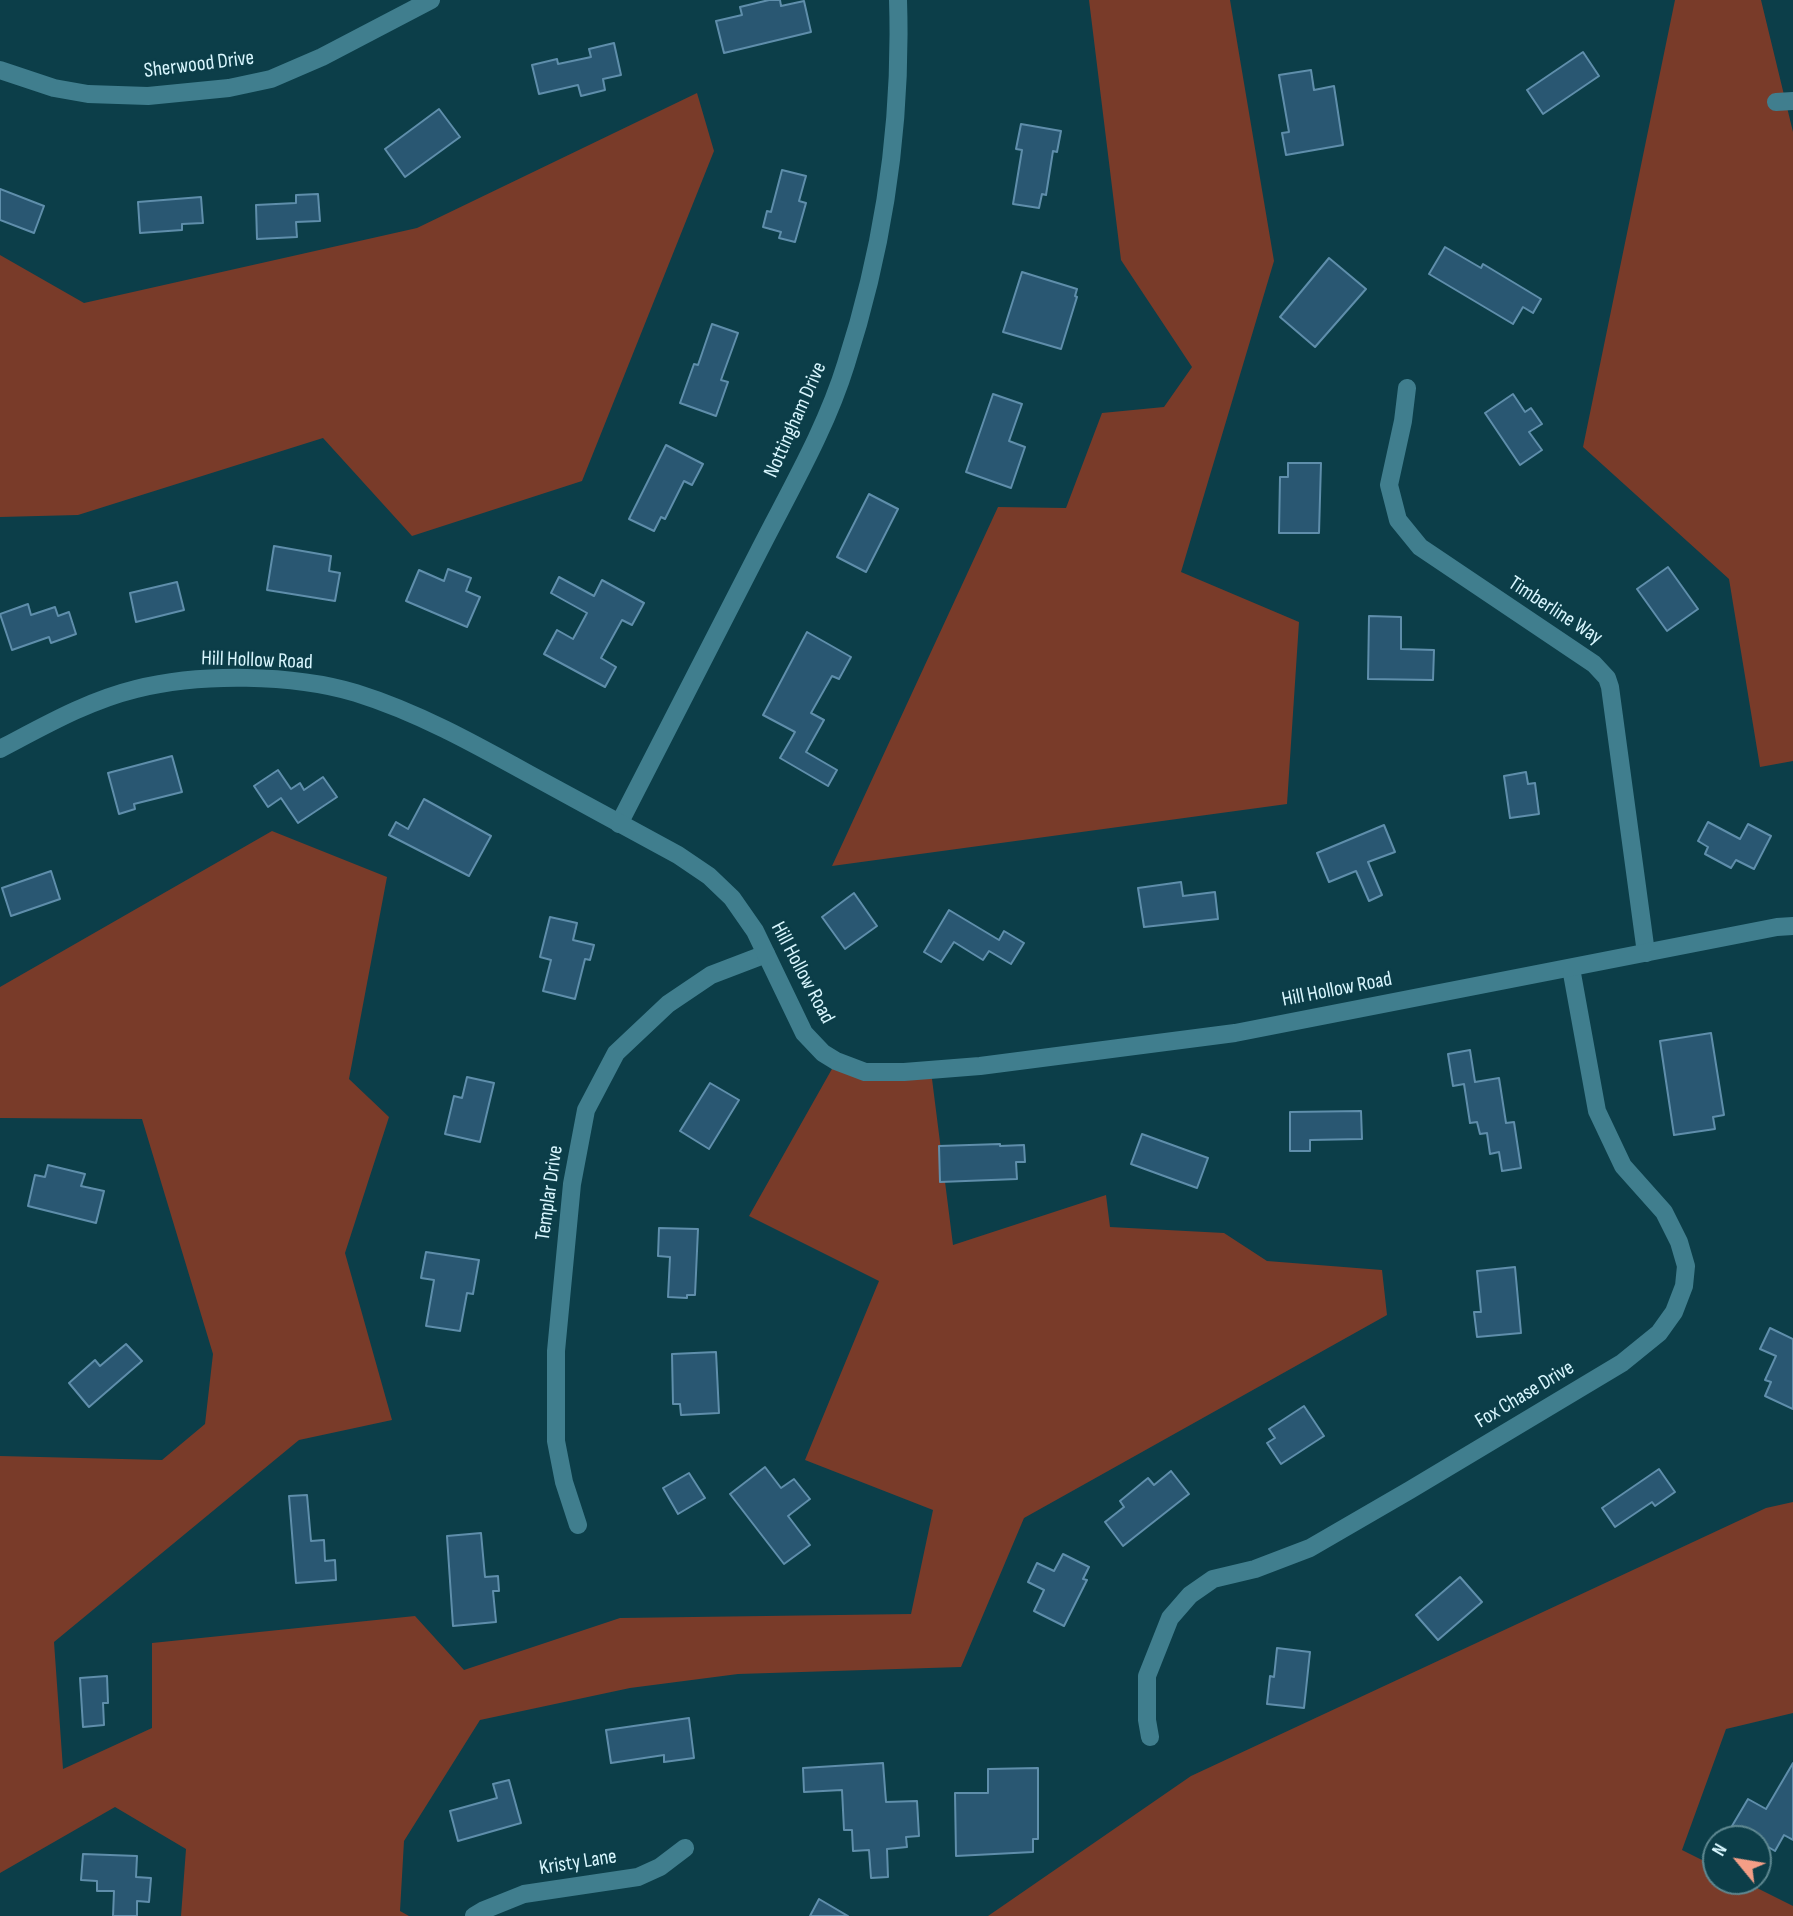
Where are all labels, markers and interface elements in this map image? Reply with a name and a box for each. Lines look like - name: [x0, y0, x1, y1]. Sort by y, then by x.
- street label: Sherwood Drive: [143, 46, 255, 84]
- street label: Nottingham Drive: [759, 358, 833, 482]
- street label: Timberline Way: [1503, 571, 1607, 651]
- street label: Hill Hollow Road: [201, 646, 313, 676]
- street label: Hill Hollow Road: [765, 918, 839, 1028]
- street label: Hill Hollow Road: [1280, 967, 1394, 1013]
- street label: Templar Drive: [531, 1144, 569, 1242]
- street label: Fox Chase Drive: [1471, 1356, 1579, 1434]
- north arrow: [1702, 1825, 1772, 1895]
- text: N: [1708, 1840, 1733, 1860]
- street label: Kristy Lane: [537, 1844, 619, 1882]

